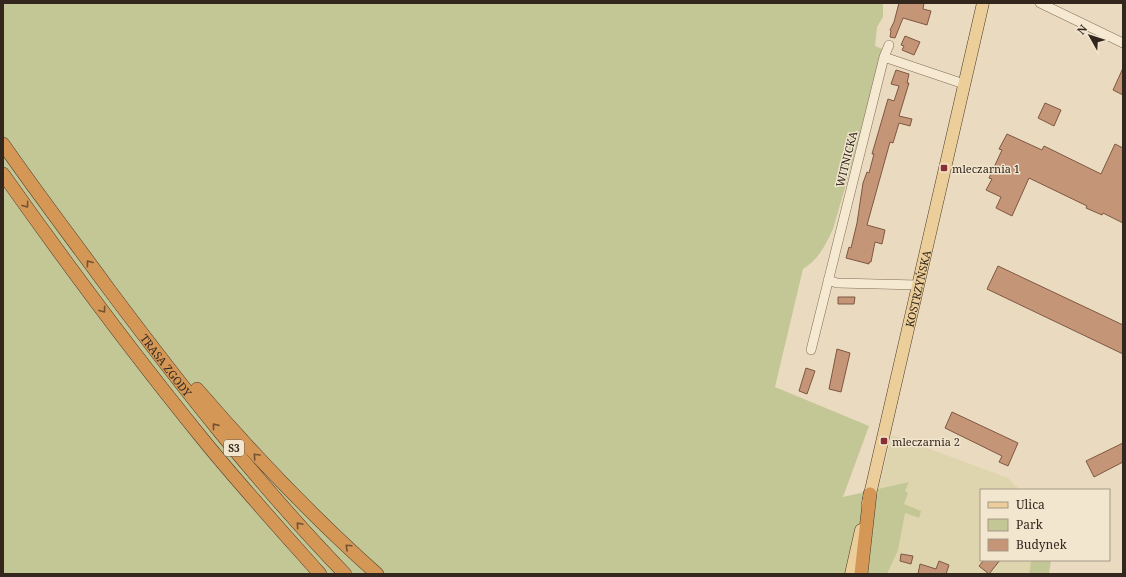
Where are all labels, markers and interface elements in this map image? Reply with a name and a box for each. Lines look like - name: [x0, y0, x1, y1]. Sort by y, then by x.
- north arrow: [1070, 16, 1110, 56]
- text: N: [1073, 21, 1091, 37]
- street label: WITNICKA: [832, 129, 860, 188]
- place label: mleczarnia 1: [952, 161, 1020, 176]
- marker: mleczarnia 1: [939, 163, 949, 173]
- one-way arrow: [21, 201, 28, 208]
- street label: KOSTRZYŃSKA: [901, 248, 933, 329]
- one-way arrow: [87, 260, 94, 267]
- one-way arrow: [98, 306, 106, 313]
- street label: TRASA ZGODY: [138, 331, 196, 399]
- one-way arrow: [213, 423, 220, 430]
- place label: mleczarnia 2: [892, 434, 960, 449]
- marker: mleczarnia 2: [879, 436, 889, 446]
- road number: S3: [224, 440, 244, 456]
- one-way arrow: [254, 453, 261, 461]
- legend: [980, 489, 1110, 561]
- text: Ulica: [1016, 496, 1045, 513]
- text: Park: [1016, 516, 1044, 533]
- one-way arrow: [297, 522, 304, 530]
- text: Budynek: [1016, 536, 1068, 553]
- one-way arrow: [346, 545, 353, 552]

